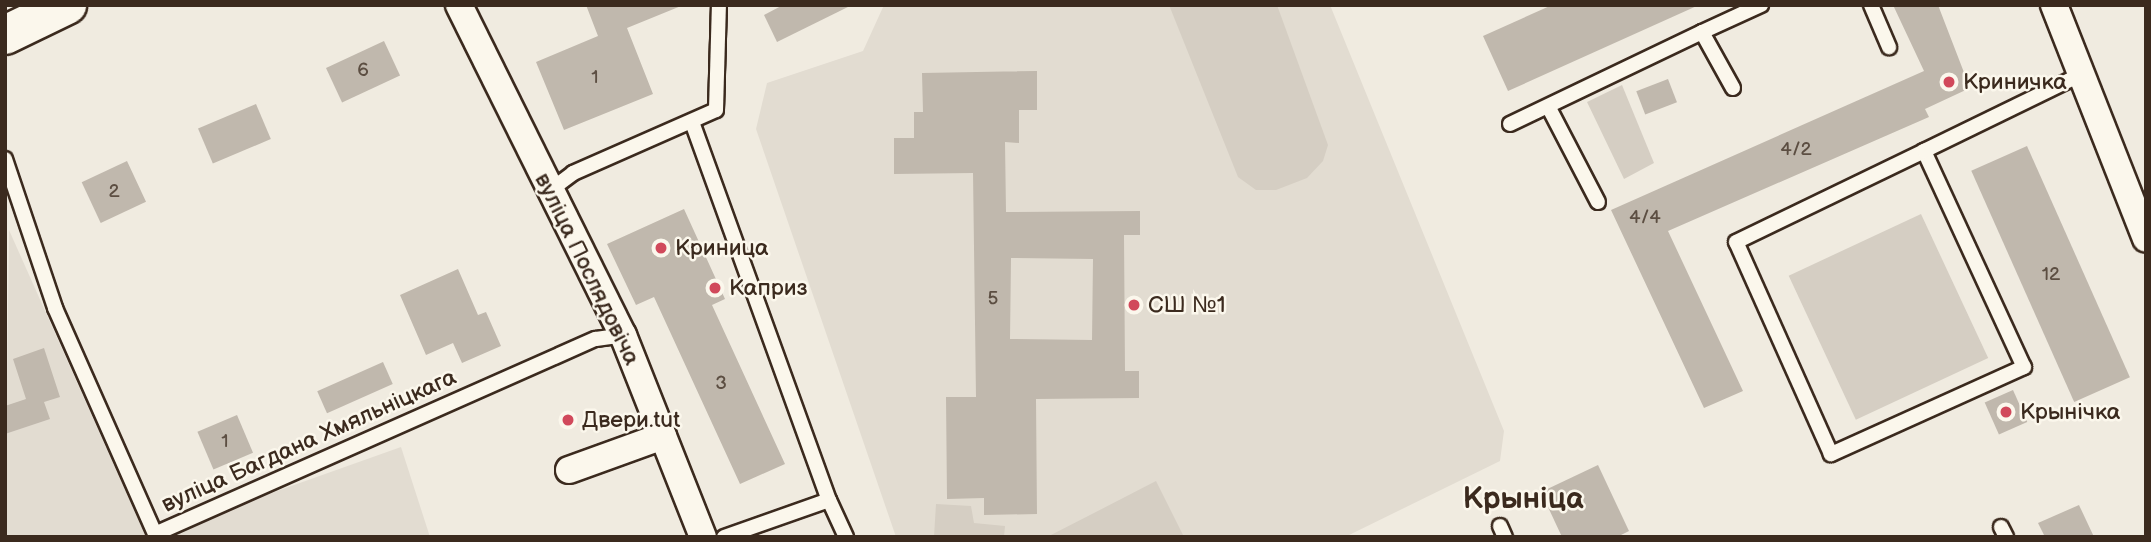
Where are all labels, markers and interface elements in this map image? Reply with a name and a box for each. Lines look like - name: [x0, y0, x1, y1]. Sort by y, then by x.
- house number: 6: [357, 60, 369, 82]
- house number: 1: [591, 67, 599, 89]
- place label: Криничка: [1963, 68, 2067, 96]
- marker: Криничка: [1941, 74, 1957, 90]
- house number: 4/2: [1780, 139, 1812, 161]
- street label: вуліца Послядовіча: [529, 168, 645, 370]
- house number: 2: [108, 181, 120, 203]
- house number: 4/4: [1629, 207, 1661, 229]
- place label: Криница: [675, 234, 769, 262]
- marker: Криница: [653, 240, 669, 256]
- house number: 12: [2042, 264, 2060, 286]
- place label: Каприз: [729, 274, 808, 302]
- marker: Каприз: [707, 280, 723, 296]
- house number: 5: [988, 288, 998, 310]
- place label: СШ №1: [1148, 291, 1226, 319]
- marker: СШ №1: [1126, 297, 1142, 313]
- street label: вуліца Багдана Хмяльніцкага: [157, 363, 461, 519]
- house number: 3: [715, 373, 727, 395]
- place label: Крынічка: [2020, 398, 2120, 426]
- marker: Крынічка: [1998, 404, 2014, 420]
- place label: Двери.tut: [582, 406, 680, 434]
- marker: Двери.tut: [560, 412, 576, 428]
- house number: 1: [221, 431, 229, 453]
- district label: Крыніца: [1463, 481, 1583, 517]

